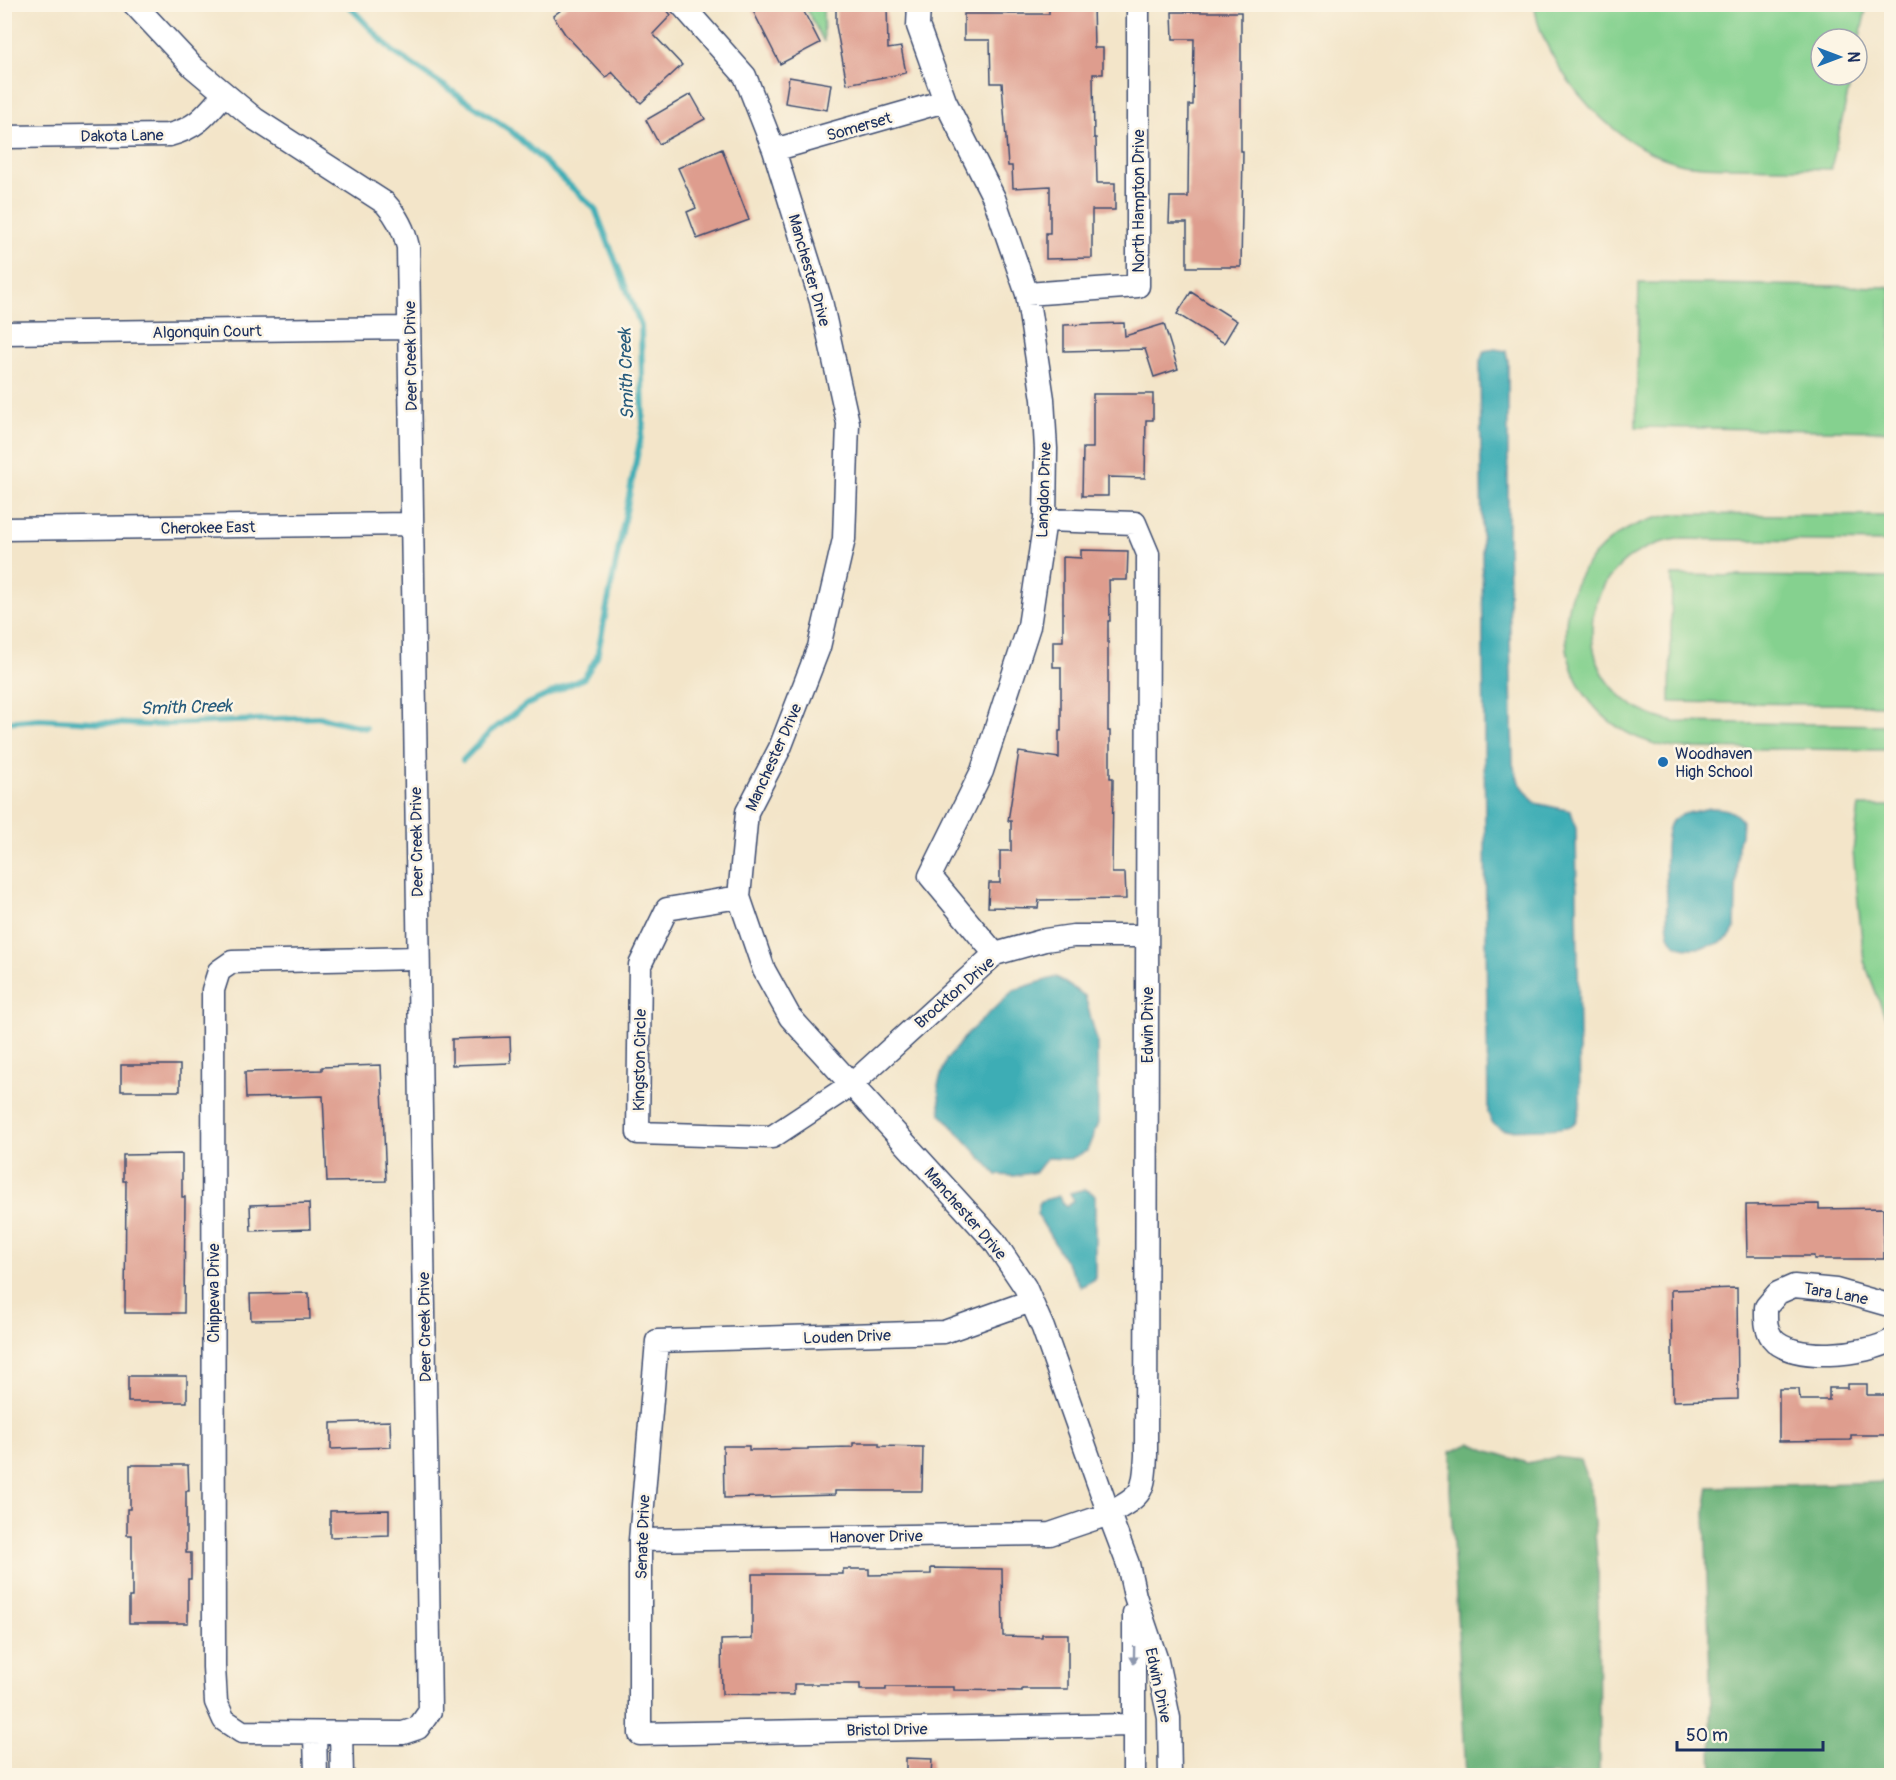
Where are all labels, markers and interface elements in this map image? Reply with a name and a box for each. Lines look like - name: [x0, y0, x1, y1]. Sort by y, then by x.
- north arrow: [1809, 27, 1869, 87]
- text: N: [1843, 52, 1863, 63]
- street label: Somerset: [824, 108, 895, 146]
- street label: Dakota Lane: [80, 125, 164, 147]
- street label: North Hampton Drive: [1129, 129, 1149, 273]
- street label: Manchester Drive: [783, 212, 835, 329]
- street label: Deer Creek Drive: [400, 301, 422, 411]
- street label: Algonquin Court: [152, 321, 262, 343]
- water label: Smith Creek: [613, 326, 640, 420]
- street label: Langdon Drive: [1032, 442, 1056, 538]
- street label: Cherokee East: [161, 517, 256, 539]
- water label: Smith Creek: [140, 694, 234, 721]
- street label: Manchester Drive: [741, 700, 807, 814]
- place label: Woodhaven High School: [1675, 744, 1753, 782]
- marker: Woodhaven High School: [1656, 755, 1670, 769]
- street label: Deer Creek Drive: [406, 787, 428, 897]
- street label: Brockton Drive: [911, 953, 999, 1033]
- street label: Edwin Drive: [1138, 987, 1158, 1063]
- street label: Kingston Circle: [629, 1009, 651, 1111]
- street label: Manchester Drive: [920, 1163, 1011, 1264]
- street label: Chippewa Drive: [204, 1243, 224, 1343]
- street label: Deer Creek Drive: [414, 1272, 436, 1382]
- street label: Tara Lane: [1802, 1278, 1870, 1309]
- street label: Louden Drive: [803, 1325, 891, 1349]
- street label: Senate Drive: [632, 1494, 654, 1580]
- street label: Hanover Drive: [829, 1526, 923, 1548]
- one-way arrow: [1129, 1645, 1139, 1664]
- street label: Edwin Drive: [1140, 1646, 1176, 1725]
- scale bar: [1677, 1714, 1822, 1752]
- street label: Bristol Drive: [846, 1719, 928, 1741]
- text: 50 m: [1686, 1724, 1728, 1747]

